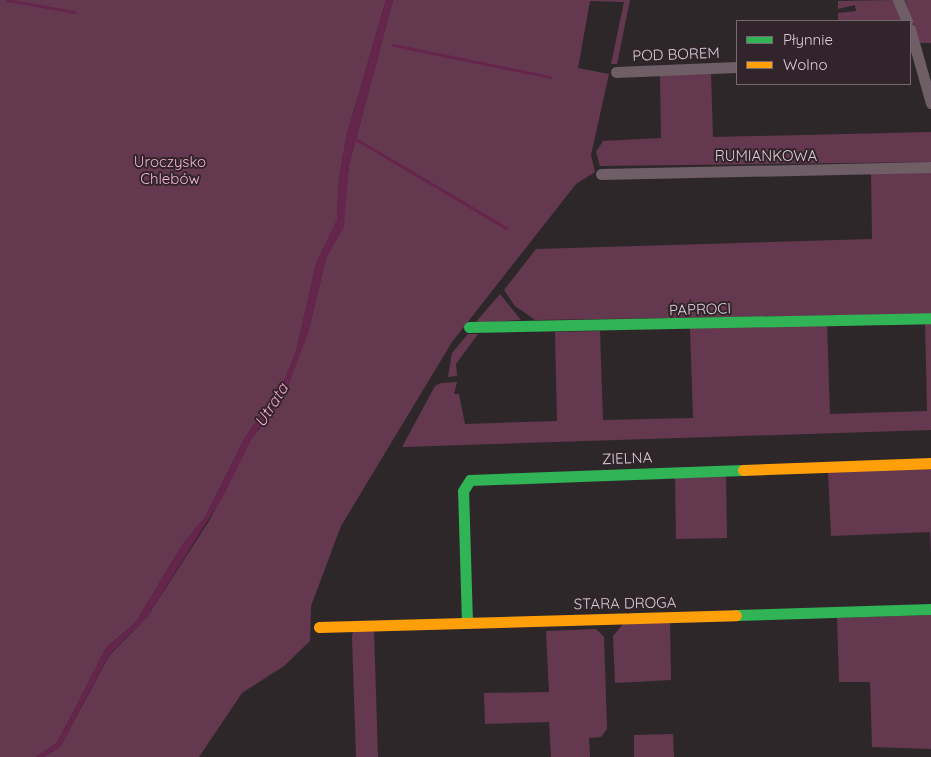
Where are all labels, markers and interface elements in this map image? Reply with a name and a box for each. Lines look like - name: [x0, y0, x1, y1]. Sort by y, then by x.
- legend: [736, 20, 911, 85]
- text: Płynnie: [783, 30, 833, 49]
- street label: POD BOREM: [632, 43, 720, 65]
- text: Wolno: [783, 55, 828, 74]
- street label: RUMIANKOWA: [715, 147, 817, 165]
- park label: Uroczysko Chlebów: [134, 152, 206, 187]
- street label: PAPROCI: [669, 299, 731, 319]
- water label: Utrata: [250, 380, 292, 430]
- street label: ZIELNA: [601, 448, 653, 468]
- street label: STARA DROGA: [574, 593, 676, 613]

